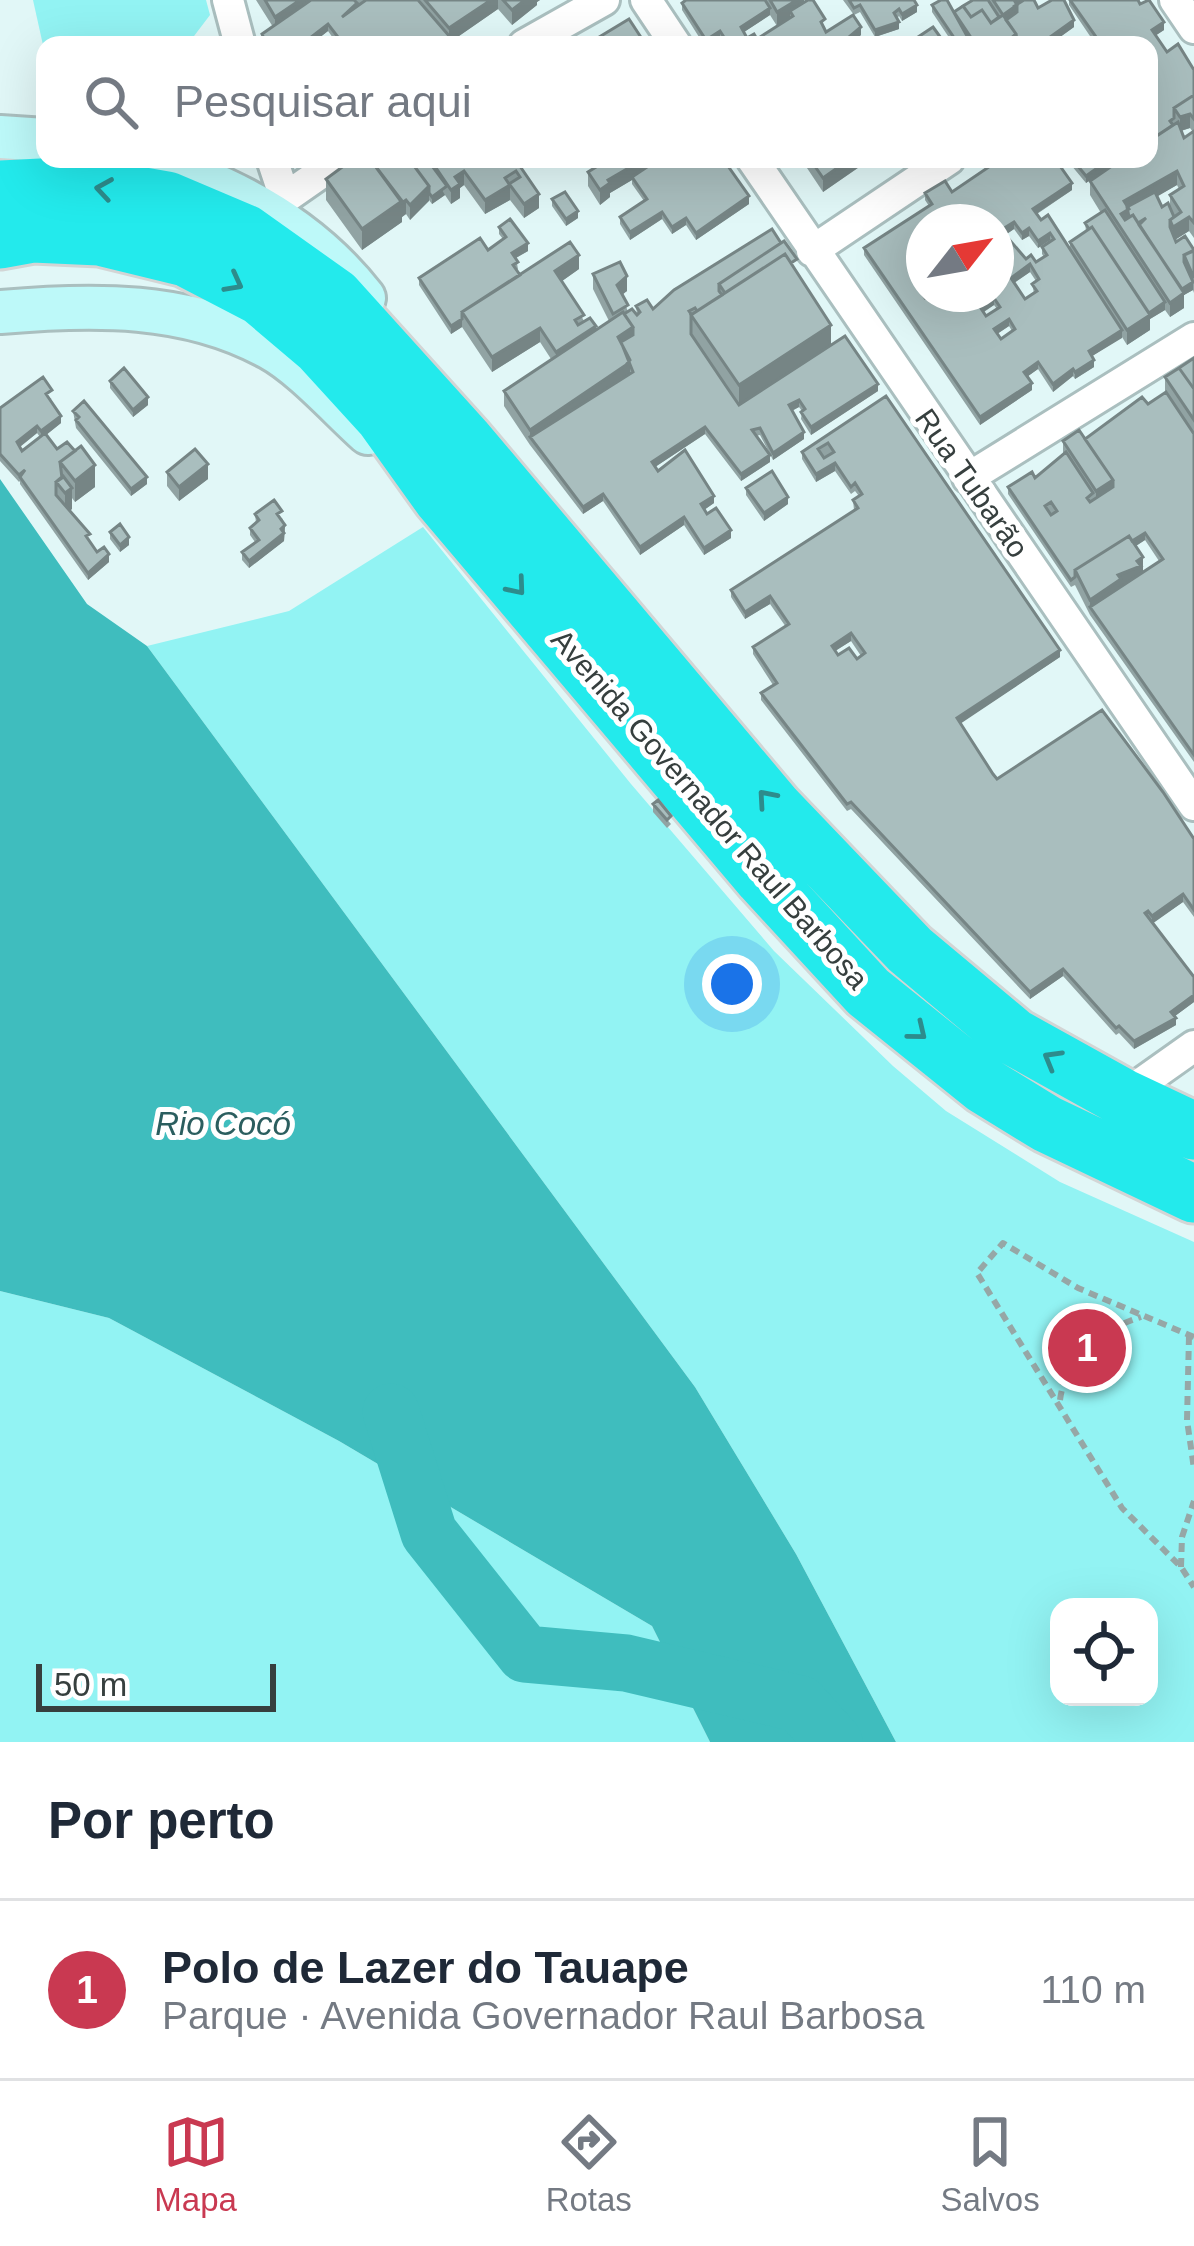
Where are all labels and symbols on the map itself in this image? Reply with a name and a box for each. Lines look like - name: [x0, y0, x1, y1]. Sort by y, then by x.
- one-way arrow: [94, 178, 114, 203]
- north arrow: [906, 204, 1014, 312]
- one-way arrow: [221, 269, 242, 292]
- street label: Rua Tubarão: [909, 402, 1035, 564]
- one-way arrow: [503, 573, 524, 595]
- street label: Avenida Governador Raul Barbosa: [545, 623, 875, 995]
- one-way arrow: [758, 789, 780, 811]
- your location: [702, 954, 762, 1014]
- one-way arrow: [904, 1018, 926, 1039]
- one-way arrow: [1044, 1051, 1065, 1074]
- water label: Rio Cocó: [155, 1105, 291, 1142]
- pin: 1: [1048, 1303, 1126, 1393]
- scale bar: [36, 1658, 276, 1711]

